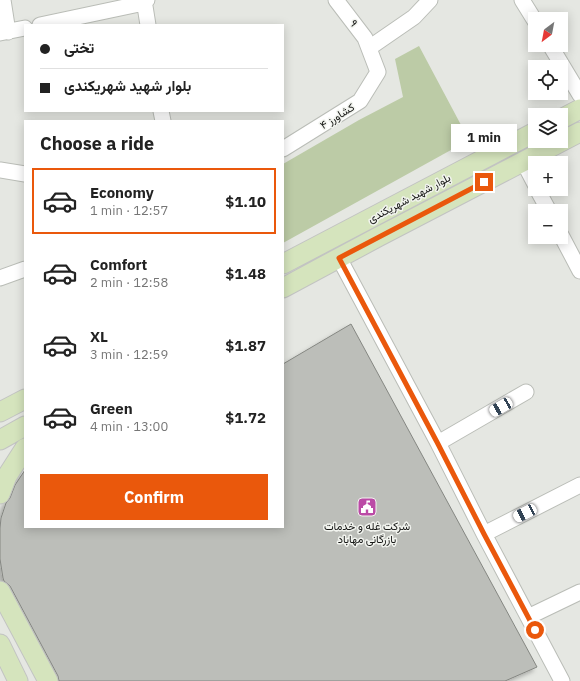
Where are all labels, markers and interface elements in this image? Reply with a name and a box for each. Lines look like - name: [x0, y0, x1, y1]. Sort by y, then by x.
- north arrow: [528, 12, 568, 52]
- map controls: [528, 12, 568, 244]
- street label: ۹: [347, 17, 361, 29]
- text: تختی: [64, 38, 94, 57]
- button: locate: [528, 60, 568, 100]
- text: بلوار شهید شهریکندی: [64, 76, 191, 95]
- street label: کشاورز ۴: [317, 100, 357, 132]
- button: layers: [528, 108, 568, 148]
- callout: 1 min: [451, 124, 517, 152]
- text: 1 min: [467, 129, 501, 146]
- text: Choose a ride: [40, 132, 154, 155]
- button: +: [528, 156, 568, 196]
- street label: بلوار شهید شهریکندی: [365, 170, 453, 226]
- route end: [475, 173, 493, 191]
- icon: car: [42, 183, 78, 219]
- text: Economy: [90, 183, 154, 202]
- text: $1.10: [225, 192, 266, 211]
- text: 1 min · 12:57: [90, 202, 168, 219]
- button: −: [528, 204, 568, 244]
- icon: car: [42, 255, 78, 291]
- text: Comfort: [90, 255, 147, 274]
- text: $1.48: [225, 264, 266, 283]
- text: 2 min · 12:58: [90, 274, 168, 291]
- icon: car: [42, 327, 78, 363]
- text: XL: [90, 327, 108, 346]
- text: $1.87: [225, 336, 266, 355]
- text: 3 min · 12:59: [90, 346, 168, 363]
- car: [488, 396, 514, 418]
- icon: car: [42, 399, 78, 435]
- text: Green: [90, 399, 133, 418]
- text: $1.72: [225, 408, 266, 427]
- text: 4 min · 13:00: [90, 418, 168, 435]
- button: Confirm: [40, 474, 268, 520]
- public building icon: شرکت غله و خدمات بازرگانی مهاباد: [356, 496, 378, 518]
- car: [512, 502, 538, 524]
- place label: شرکت غله و خدمات بازرگانی مهاباد: [324, 519, 410, 546]
- route start: [526, 621, 544, 639]

